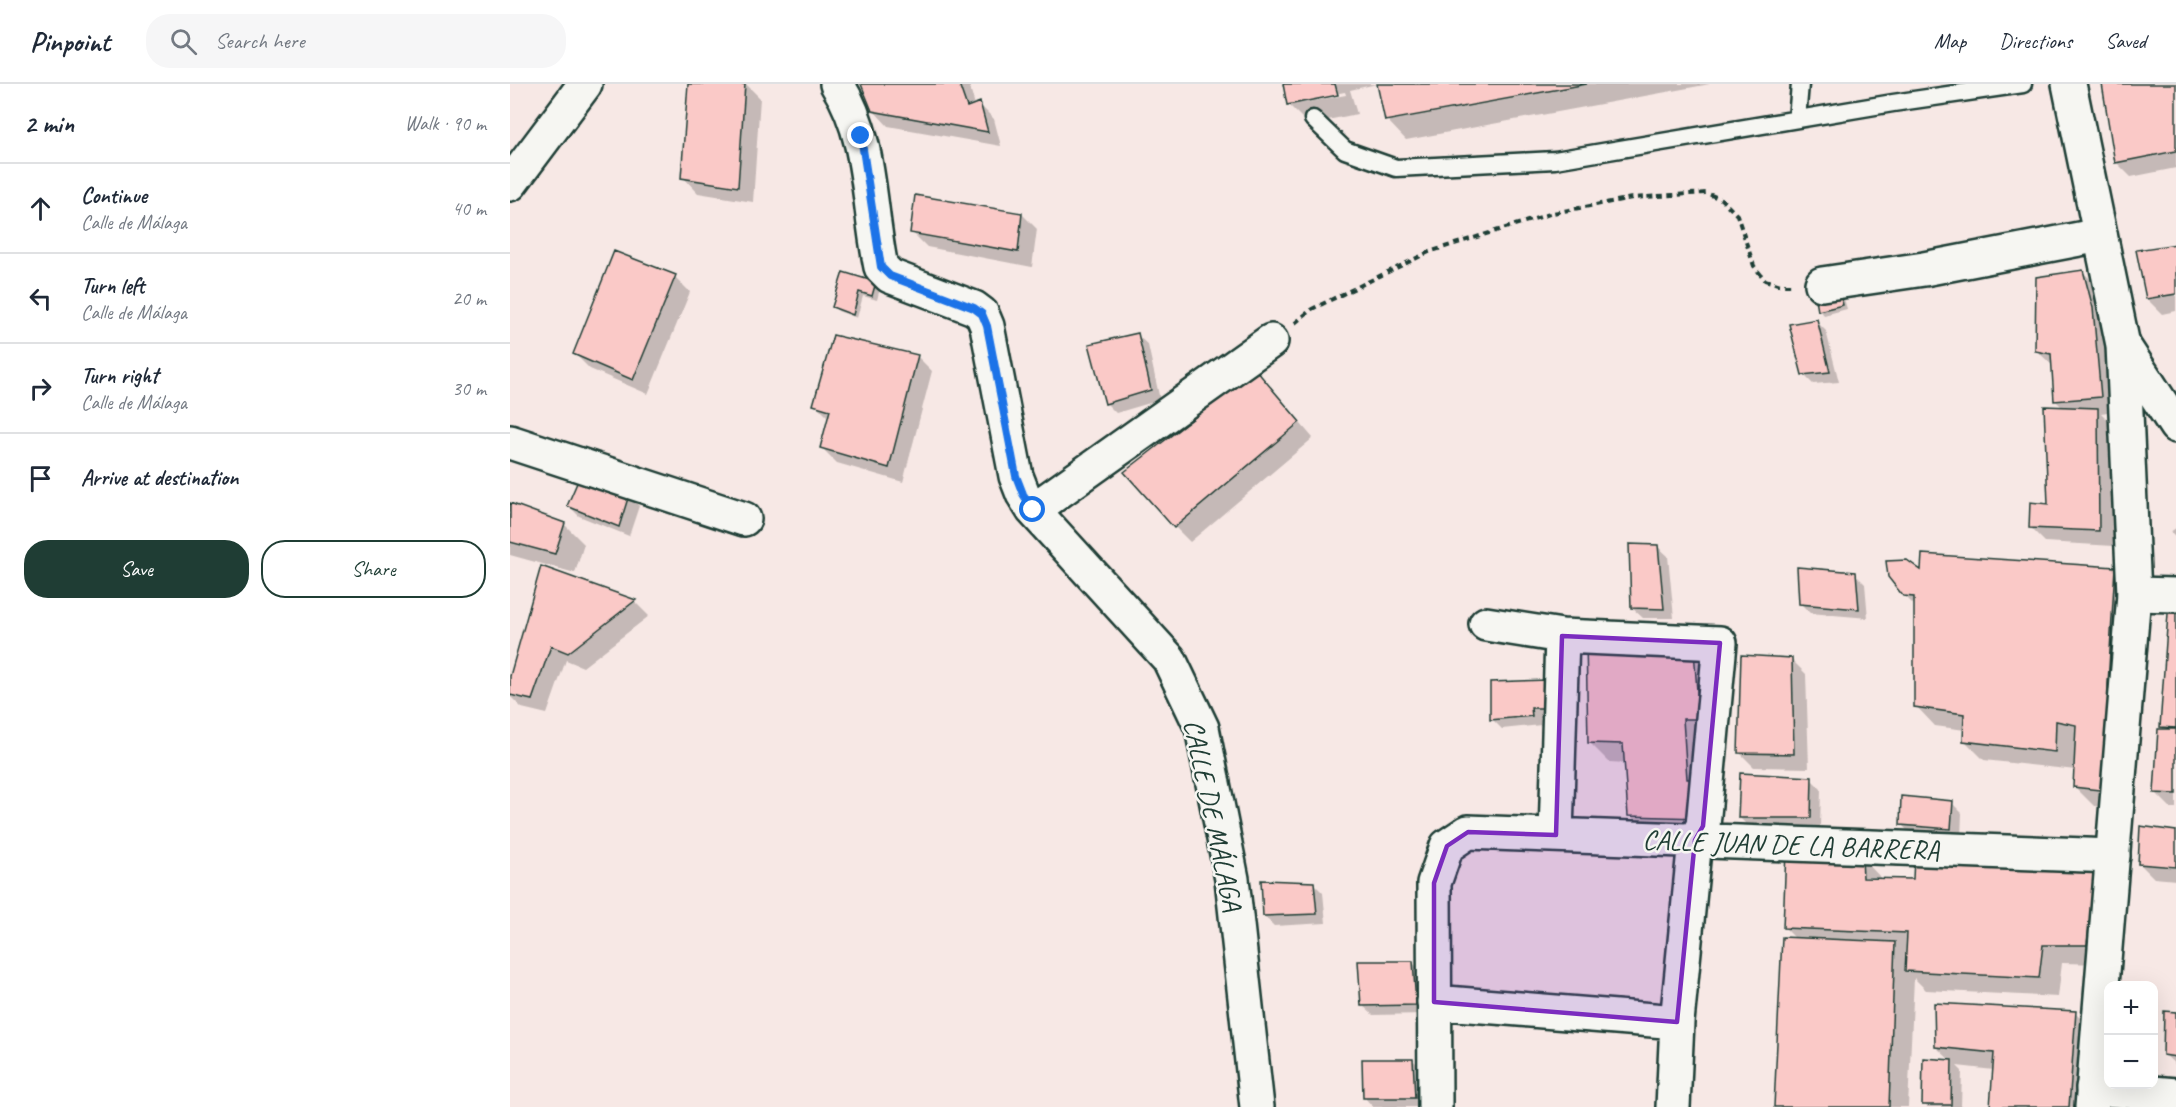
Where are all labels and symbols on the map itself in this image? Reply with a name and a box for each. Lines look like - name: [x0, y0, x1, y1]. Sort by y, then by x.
- route end: [847, 122, 873, 148]
- route start: [1019, 496, 1045, 522]
- street label: CALLE DE MÁLAGA: [1176, 716, 1251, 915]
- street label: CALLE JUAN DE LA BARRERA: [1642, 822, 1941, 867]

